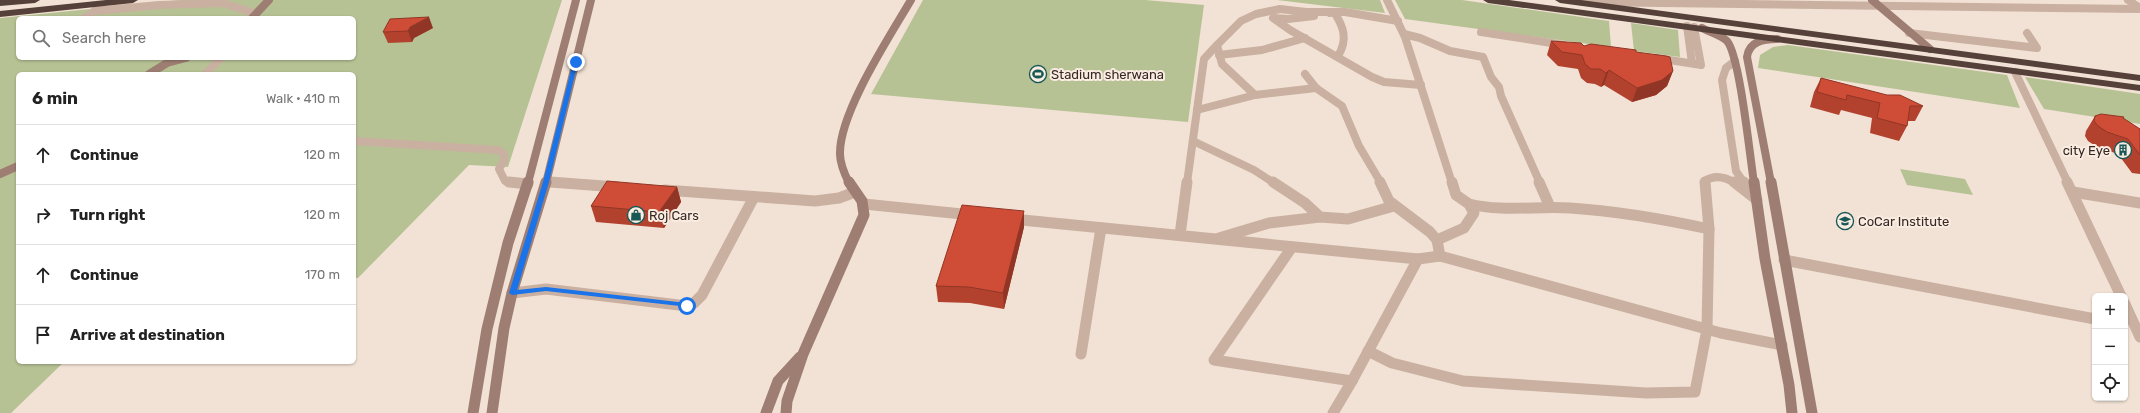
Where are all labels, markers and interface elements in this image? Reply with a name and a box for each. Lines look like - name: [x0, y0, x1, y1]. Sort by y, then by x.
- search box: [16, 16, 356, 60]
- icon: search: [30, 27, 52, 49]
- text: Search here: [62, 29, 146, 47]
- route end: [567, 53, 585, 71]
- sports icon: Stadium sherwana: [1028, 64, 1048, 84]
- place label: Stadium sherwana: [1051, 67, 1164, 82]
- text: 6 min: [32, 88, 78, 108]
- text: Walk · 410 m: [266, 91, 340, 106]
- building icon: city Eye: [2113, 140, 2133, 160]
- place label: city Eye: [2063, 143, 2110, 158]
- icon: ahead: [32, 144, 54, 166]
- text: Continue: [70, 146, 139, 164]
- text: 120 m: [304, 147, 340, 162]
- icon: right: [32, 204, 54, 226]
- shop icon: Roj Cars: [626, 205, 646, 225]
- text: Turn right: [70, 206, 145, 224]
- text: 120 m: [304, 207, 340, 222]
- place label: Roj Cars: [649, 208, 699, 223]
- school or university icon: CoCar Institute: [1835, 211, 1855, 231]
- place label: CoCar Institute: [1858, 214, 1949, 229]
- icon: ahead: [32, 264, 54, 286]
- text: Continue: [70, 266, 139, 284]
- text: 170 m: [305, 267, 340, 282]
- map controls: [2092, 293, 2128, 401]
- button: +: [2092, 293, 2128, 329]
- route start: [678, 297, 696, 315]
- icon: arrive: [32, 324, 54, 346]
- text: Arrive at destination: [70, 326, 225, 344]
- button: −: [2092, 329, 2128, 365]
- button: locate: [2092, 365, 2128, 401]

